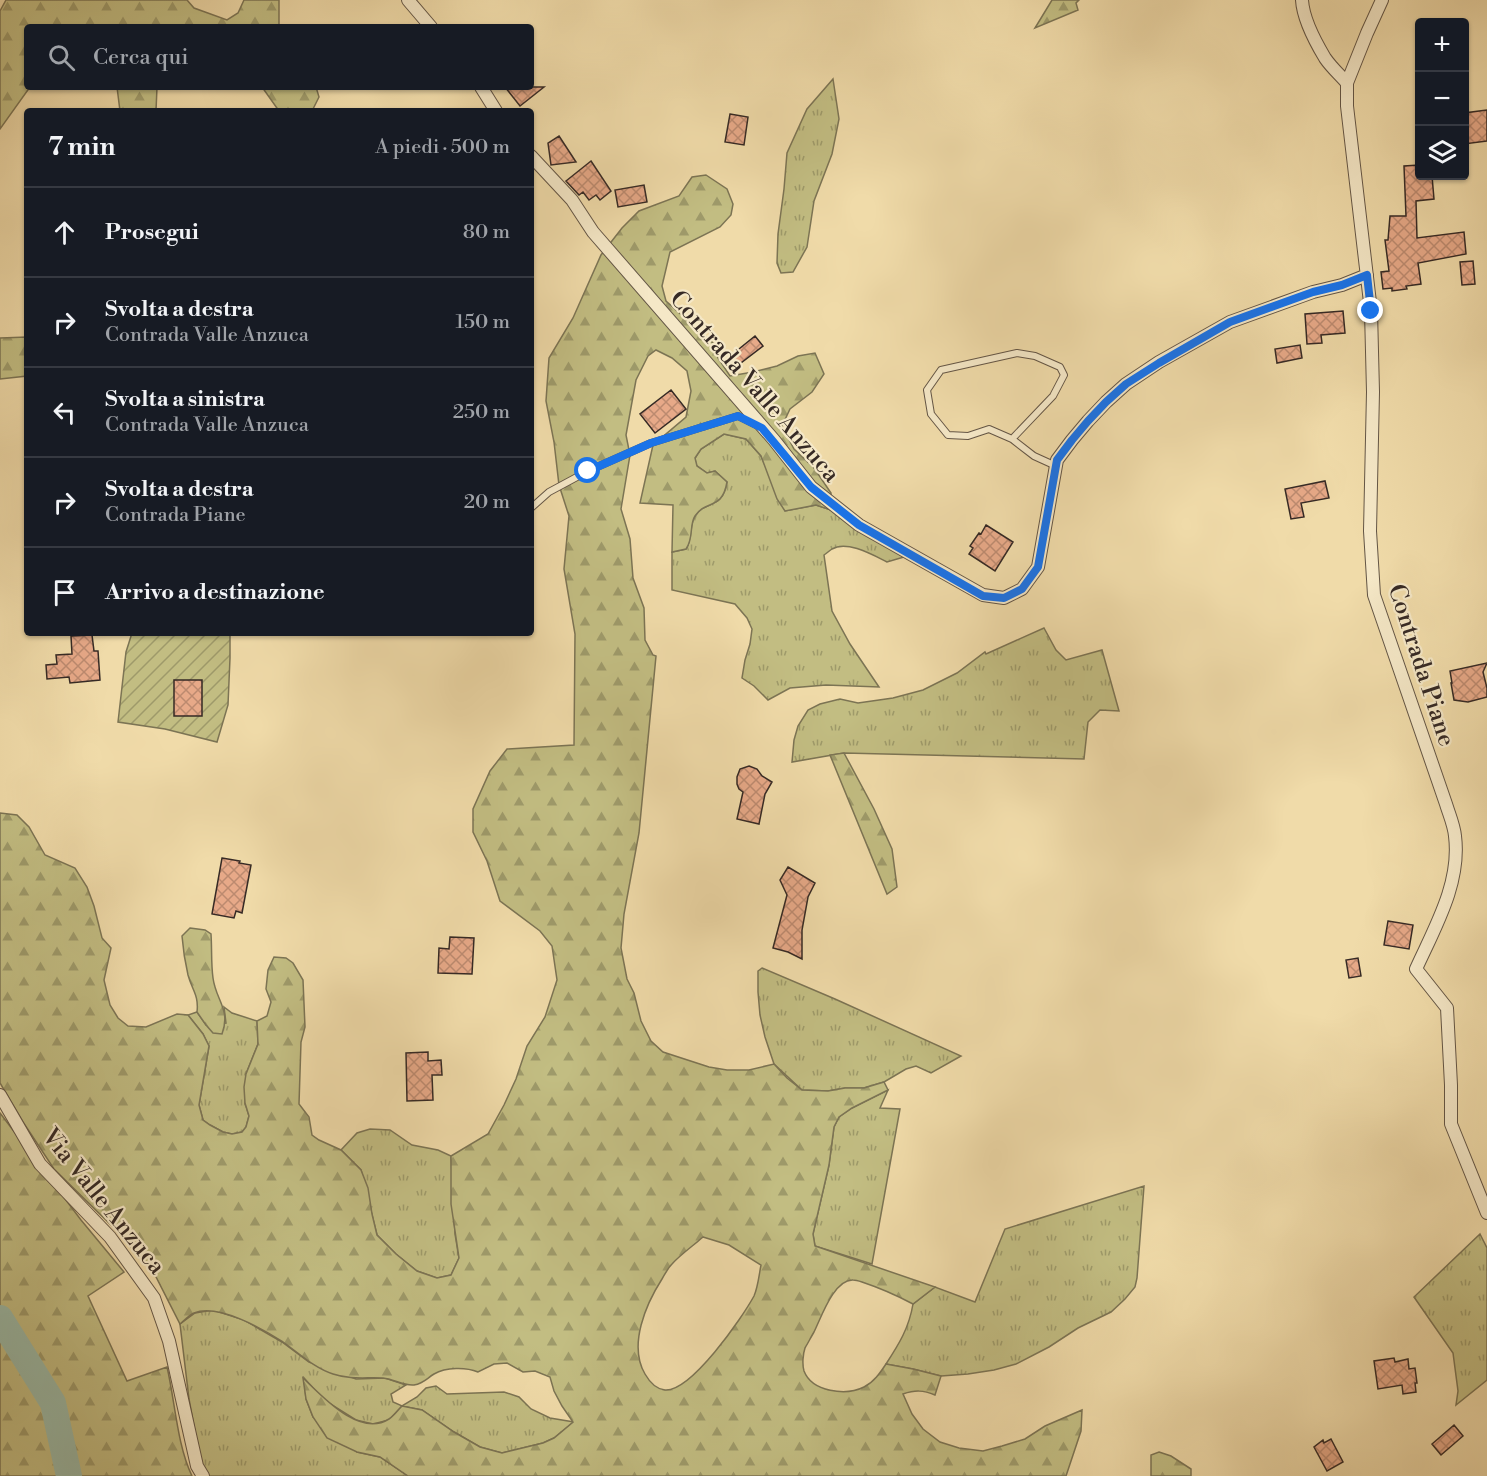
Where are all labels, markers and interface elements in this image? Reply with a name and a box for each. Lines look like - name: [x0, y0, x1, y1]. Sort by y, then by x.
- map controls: [1415, 18, 1469, 180]
- button: +: [1415, 18, 1469, 72]
- search box: [24, 24, 534, 90]
- icon: search: [45, 41, 78, 74]
- text: Cerca qui: [93, 44, 189, 71]
- button: −: [1415, 72, 1469, 126]
- button: layers: [1415, 126, 1469, 180]
- text: 7 min: [48, 131, 115, 163]
- text: A piedi · 500 m: [375, 135, 510, 160]
- icon: ahead: [48, 216, 81, 249]
- text: Prosegui: [105, 219, 199, 246]
- text: 80 m: [463, 220, 510, 245]
- street label: Contrada Valle Anzuca: [663, 284, 846, 489]
- text: Svolta a destra: [105, 296, 254, 323]
- route end: [1357, 297, 1383, 323]
- icon: right: [48, 306, 81, 339]
- text: 150 m: [455, 310, 510, 335]
- text: Contrada Valle Anzuca: [105, 323, 309, 348]
- text: Svolta a sinistra: [105, 386, 265, 413]
- icon: left: [48, 396, 81, 429]
- text: 250 m: [453, 400, 510, 425]
- text: Contrada Valle Anzuca: [105, 413, 309, 438]
- route start: [574, 457, 600, 483]
- text: Svolta a destra: [105, 476, 254, 503]
- icon: right: [48, 486, 81, 519]
- text: 20 m: [464, 490, 510, 515]
- text: Contrada Piane: [105, 503, 246, 528]
- icon: arrive: [48, 576, 81, 609]
- text: Arrivo a destinazione: [105, 579, 325, 606]
- street label: Contrada Piane: [1381, 580, 1461, 750]
- street label: Via Valle Anzuca: [34, 1122, 172, 1282]

